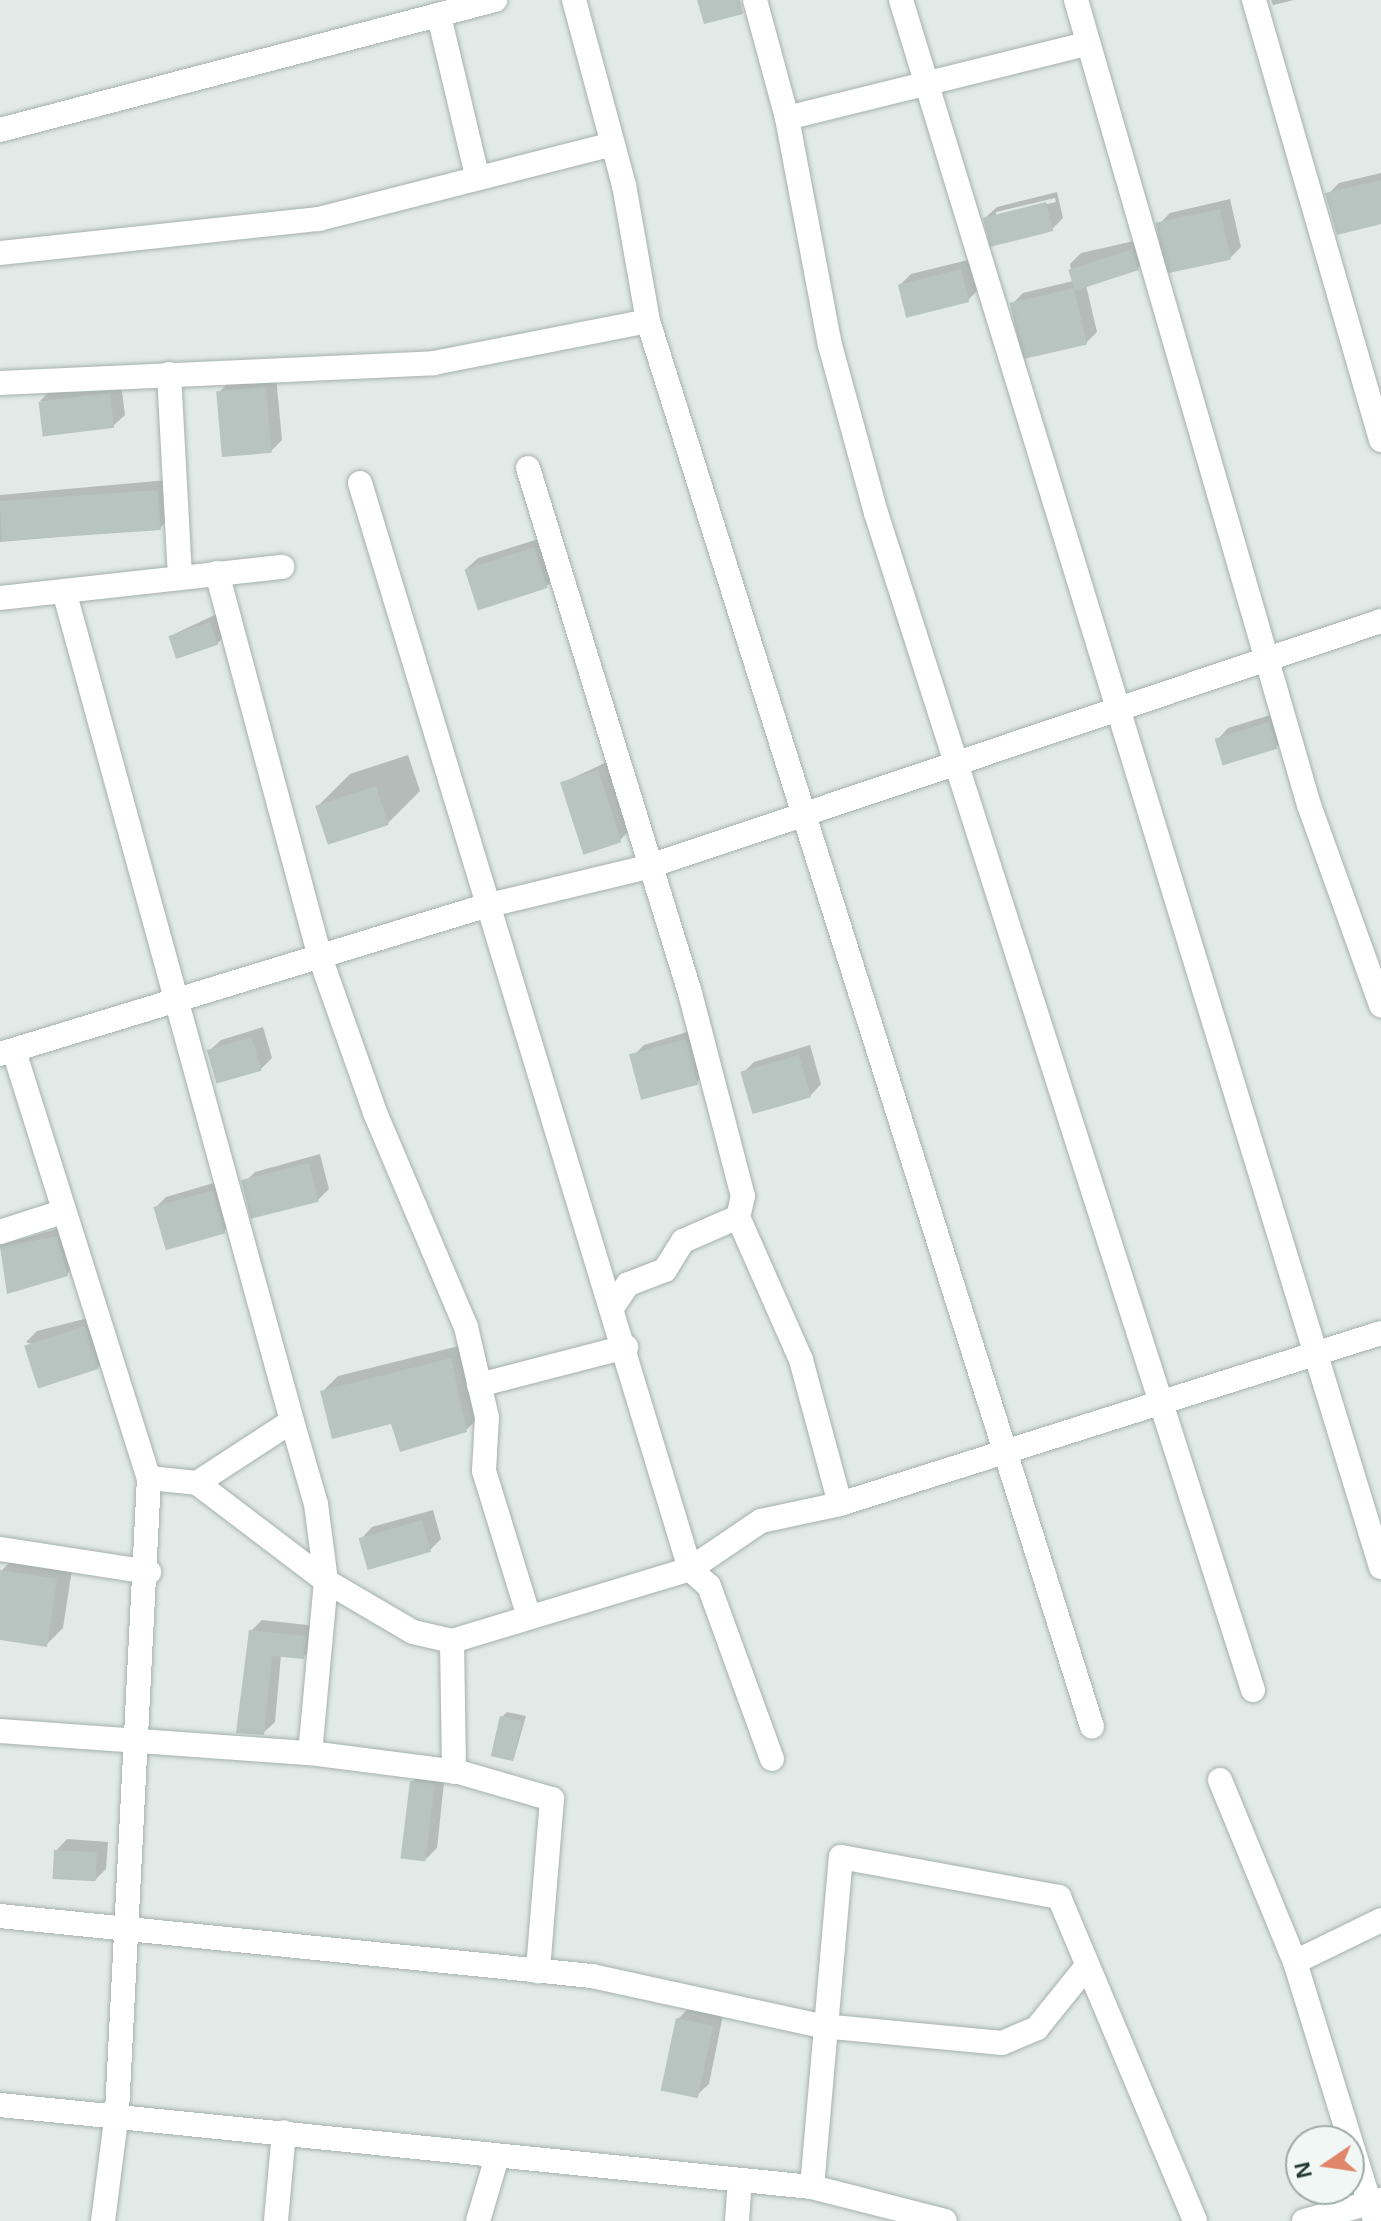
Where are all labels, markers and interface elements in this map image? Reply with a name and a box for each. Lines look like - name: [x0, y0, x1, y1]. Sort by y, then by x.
- north arrow: [1285, 2125, 1365, 2205]
- text: N: [1289, 2160, 1317, 2181]

